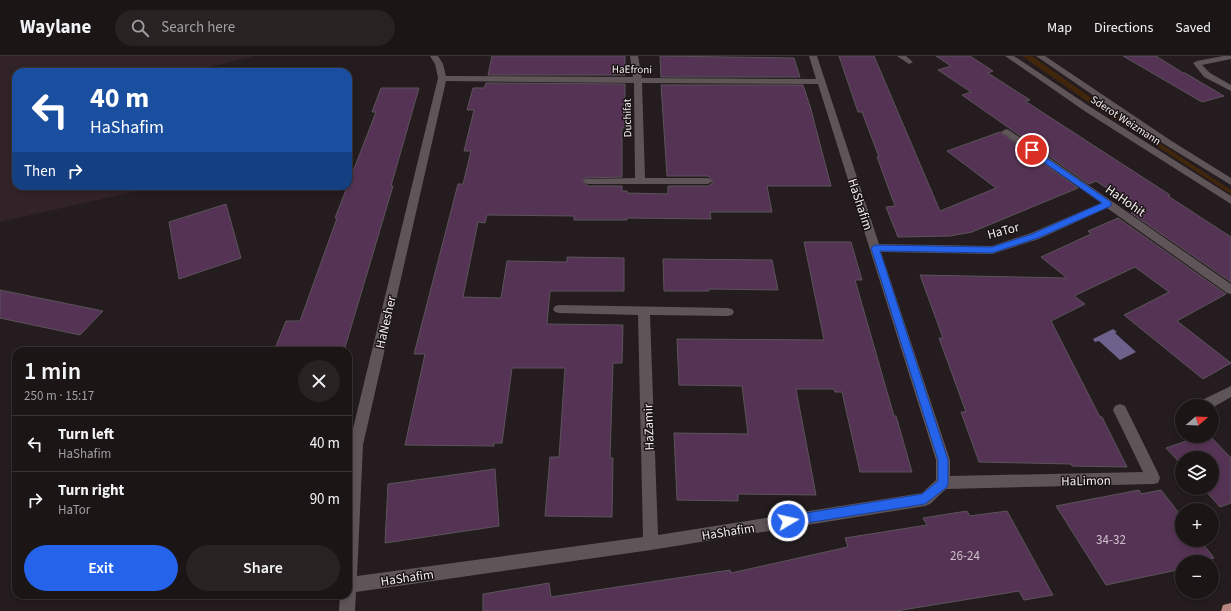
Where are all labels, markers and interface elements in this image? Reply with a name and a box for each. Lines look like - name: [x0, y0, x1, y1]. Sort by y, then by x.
- search box: [115, 10, 395, 46]
- text: Waylane: [20, 14, 91, 41]
- icon: search: [129, 17, 151, 39]
- text: Search here: [161, 17, 235, 38]
- text: Map: [1047, 18, 1072, 38]
- text: Directions: [1094, 18, 1153, 38]
- text: Saved: [1175, 18, 1211, 38]
- street label: HaEfroni: [612, 62, 652, 77]
- text: 40 m: [90, 78, 149, 118]
- icon: left: [24, 84, 76, 136]
- street label: Sderot Weizmann: [1088, 92, 1164, 149]
- street label: Duchifat: [620, 98, 635, 137]
- text: HaShafim: [90, 115, 164, 140]
- pin: [1015, 133, 1049, 167]
- icon: arrive: [1021, 139, 1043, 161]
- icon: right: [64, 160, 86, 182]
- text: Then: [24, 161, 56, 182]
- street label: HaShafim: [843, 176, 877, 232]
- street label: HaHohit: [1102, 180, 1150, 222]
- street label: HaTor: [985, 218, 1022, 244]
- street label: HaNesher: [371, 294, 401, 350]
- text: 1 min: [24, 354, 81, 389]
- button: close: [298, 360, 340, 402]
- text: 250 m · 15:17: [24, 387, 94, 405]
- north arrow: [1175, 399, 1219, 443]
- map controls: [1175, 399, 1219, 599]
- street label: HaZamir: [639, 403, 659, 451]
- text: Turn left: [58, 424, 114, 445]
- icon: left: [24, 433, 46, 455]
- text: 40 m: [310, 433, 340, 454]
- text: HaShafim: [58, 445, 111, 463]
- button: layers: [1175, 451, 1219, 495]
- street label: HaLimon: [1061, 472, 1111, 490]
- text: Turn right: [58, 480, 124, 501]
- icon: right: [24, 489, 46, 511]
- text: 90 m: [310, 489, 340, 510]
- position arrow: [767, 500, 809, 542]
- text: HaTor: [58, 501, 90, 519]
- button: +: [1175, 503, 1219, 547]
- street label: HaShafim: [700, 519, 756, 545]
- house number: 34-32: [1096, 531, 1126, 549]
- button: Exit: [24, 545, 178, 591]
- button: Share: [186, 545, 340, 591]
- house number: 26-24: [950, 547, 980, 565]
- button: −: [1175, 555, 1219, 599]
- street label: HaShafim: [379, 565, 435, 591]

